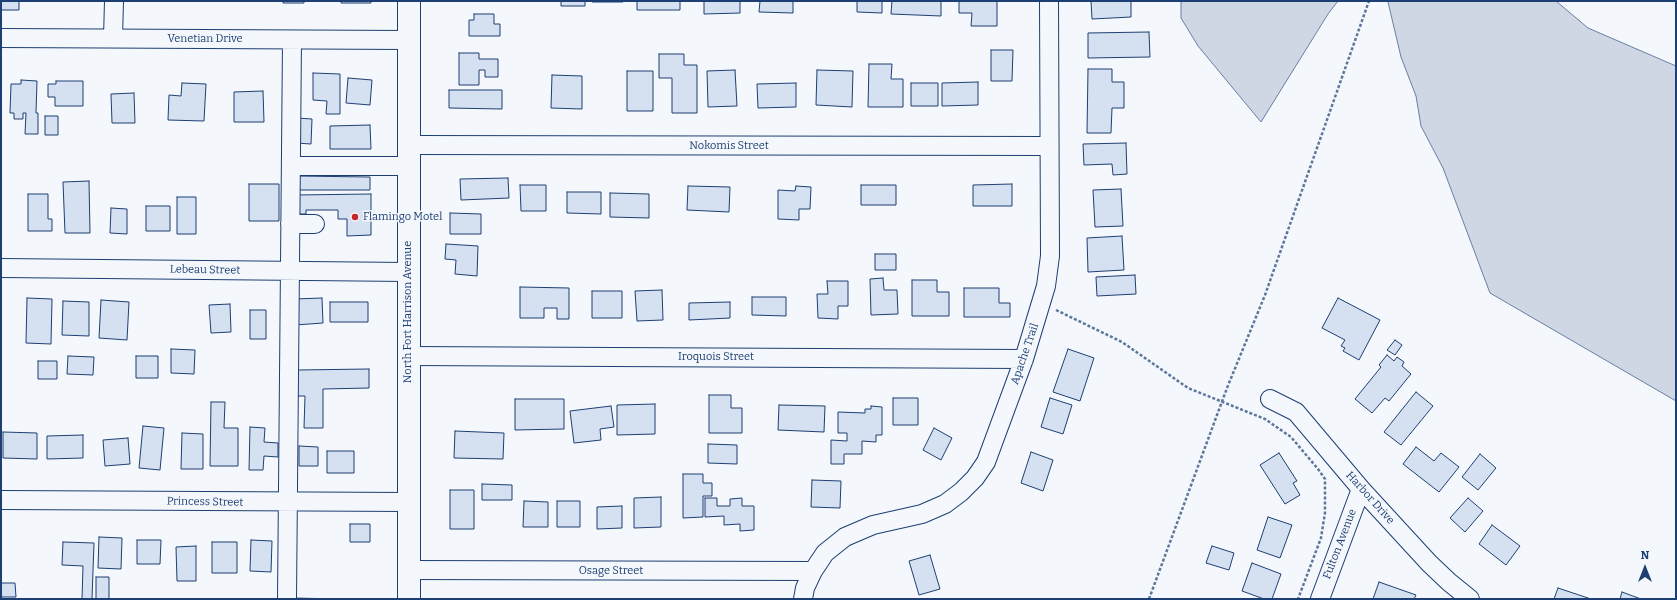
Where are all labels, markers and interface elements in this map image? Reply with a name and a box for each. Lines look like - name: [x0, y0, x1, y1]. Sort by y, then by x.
- street label: Venetian Drive: [167, 32, 243, 46]
- street label: Nokomis Street: [689, 139, 769, 153]
- place label: Flamingo Motel: [363, 210, 442, 224]
- marker: Flamingo Motel: [350, 212, 360, 222]
- street label: North Fort Harrison Avenue: [401, 241, 415, 383]
- street label: Lebeau Street: [170, 263, 240, 277]
- street label: Apache Trail: [1008, 322, 1042, 386]
- street label: Iroquois Street: [678, 350, 754, 364]
- street label: Harbor Drive: [1343, 469, 1397, 527]
- street label: Princess Street: [167, 495, 243, 509]
- street label: Fulton Avenue: [1321, 507, 1359, 581]
- north arrow: [1625, 548, 1665, 588]
- text: N: [1641, 549, 1649, 562]
- street label: Osage Street: [579, 564, 643, 578]

